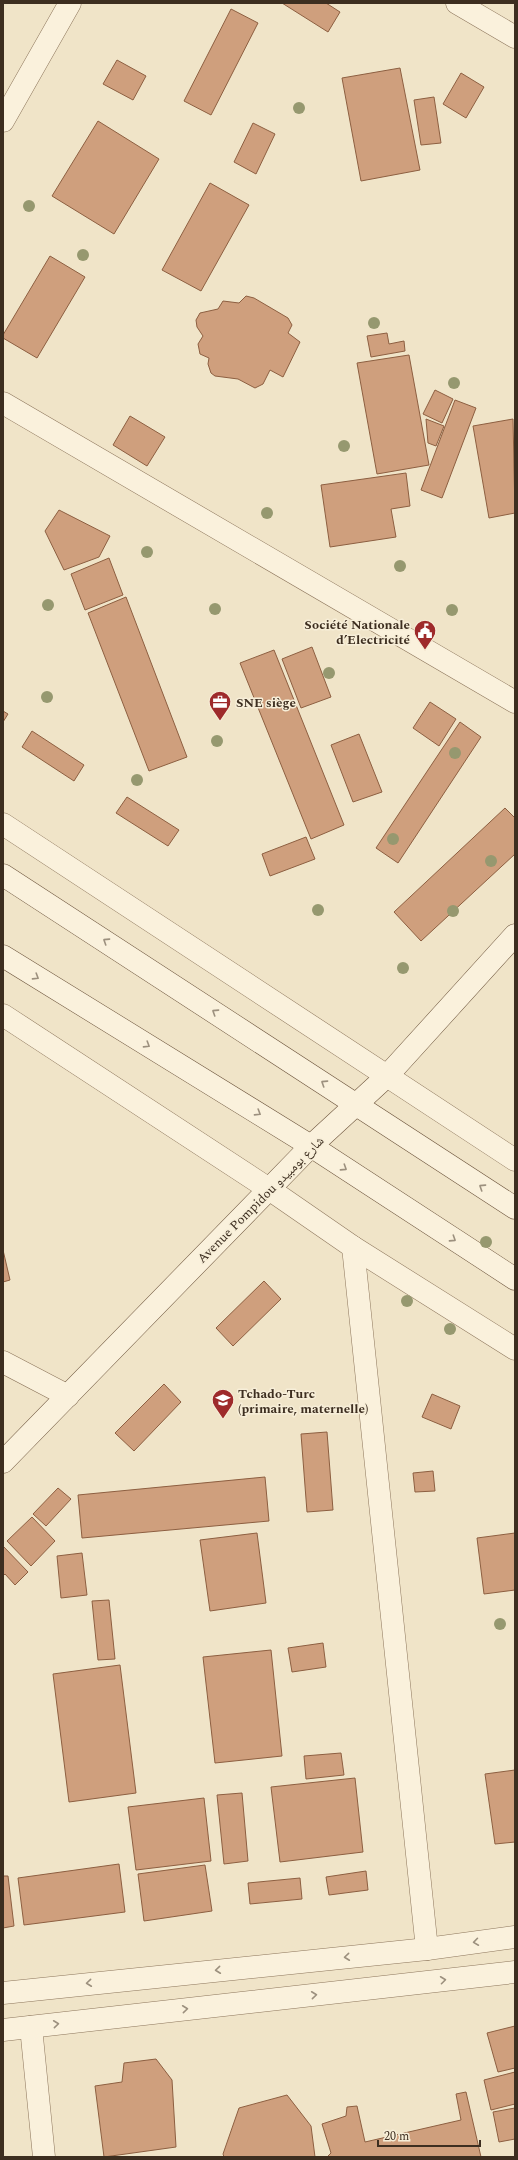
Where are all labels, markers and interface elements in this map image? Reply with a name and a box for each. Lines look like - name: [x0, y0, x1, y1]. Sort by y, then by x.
- place label: Société Nationale d’Electricité: [304, 615, 410, 650]
- public building icon: Société Nationale d’Electricité: [412, 618, 438, 651]
- office icon: SNE siège: [207, 689, 233, 722]
- place label: SNE siège: [236, 693, 296, 713]
- one-way arrow: [103, 939, 110, 946]
- one-way arrow: [32, 972, 39, 979]
- one-way arrow: [212, 1009, 219, 1017]
- one-way arrow: [143, 1040, 150, 1047]
- one-way arrow: [321, 1080, 328, 1087]
- one-way arrow: [253, 1108, 260, 1115]
- street label: Avenue Pompidou شارع بومبيدو: [192, 1131, 329, 1268]
- one-way arrow: [340, 1163, 347, 1170]
- one-way arrow: [480, 1184, 487, 1191]
- one-way arrow: [449, 1234, 456, 1241]
- place label: Tchado-Turc (primaire, maternelle): [238, 1384, 368, 1419]
- school or university icon: Tchado-Turc (primaire, maternelle): [210, 1387, 236, 1420]
- one-way arrow: [473, 1937, 479, 1946]
- one-way arrow: [344, 1952, 350, 1961]
- one-way arrow: [215, 1965, 221, 1974]
- one-way arrow: [440, 1976, 446, 1985]
- one-way arrow: [86, 1978, 92, 1987]
- one-way arrow: [311, 1991, 317, 2000]
- one-way arrow: [182, 2005, 188, 2014]
- one-way arrow: [53, 2020, 59, 2029]
- scale bar: [378, 2122, 480, 2148]
- text: 20 m: [384, 2127, 409, 2146]

